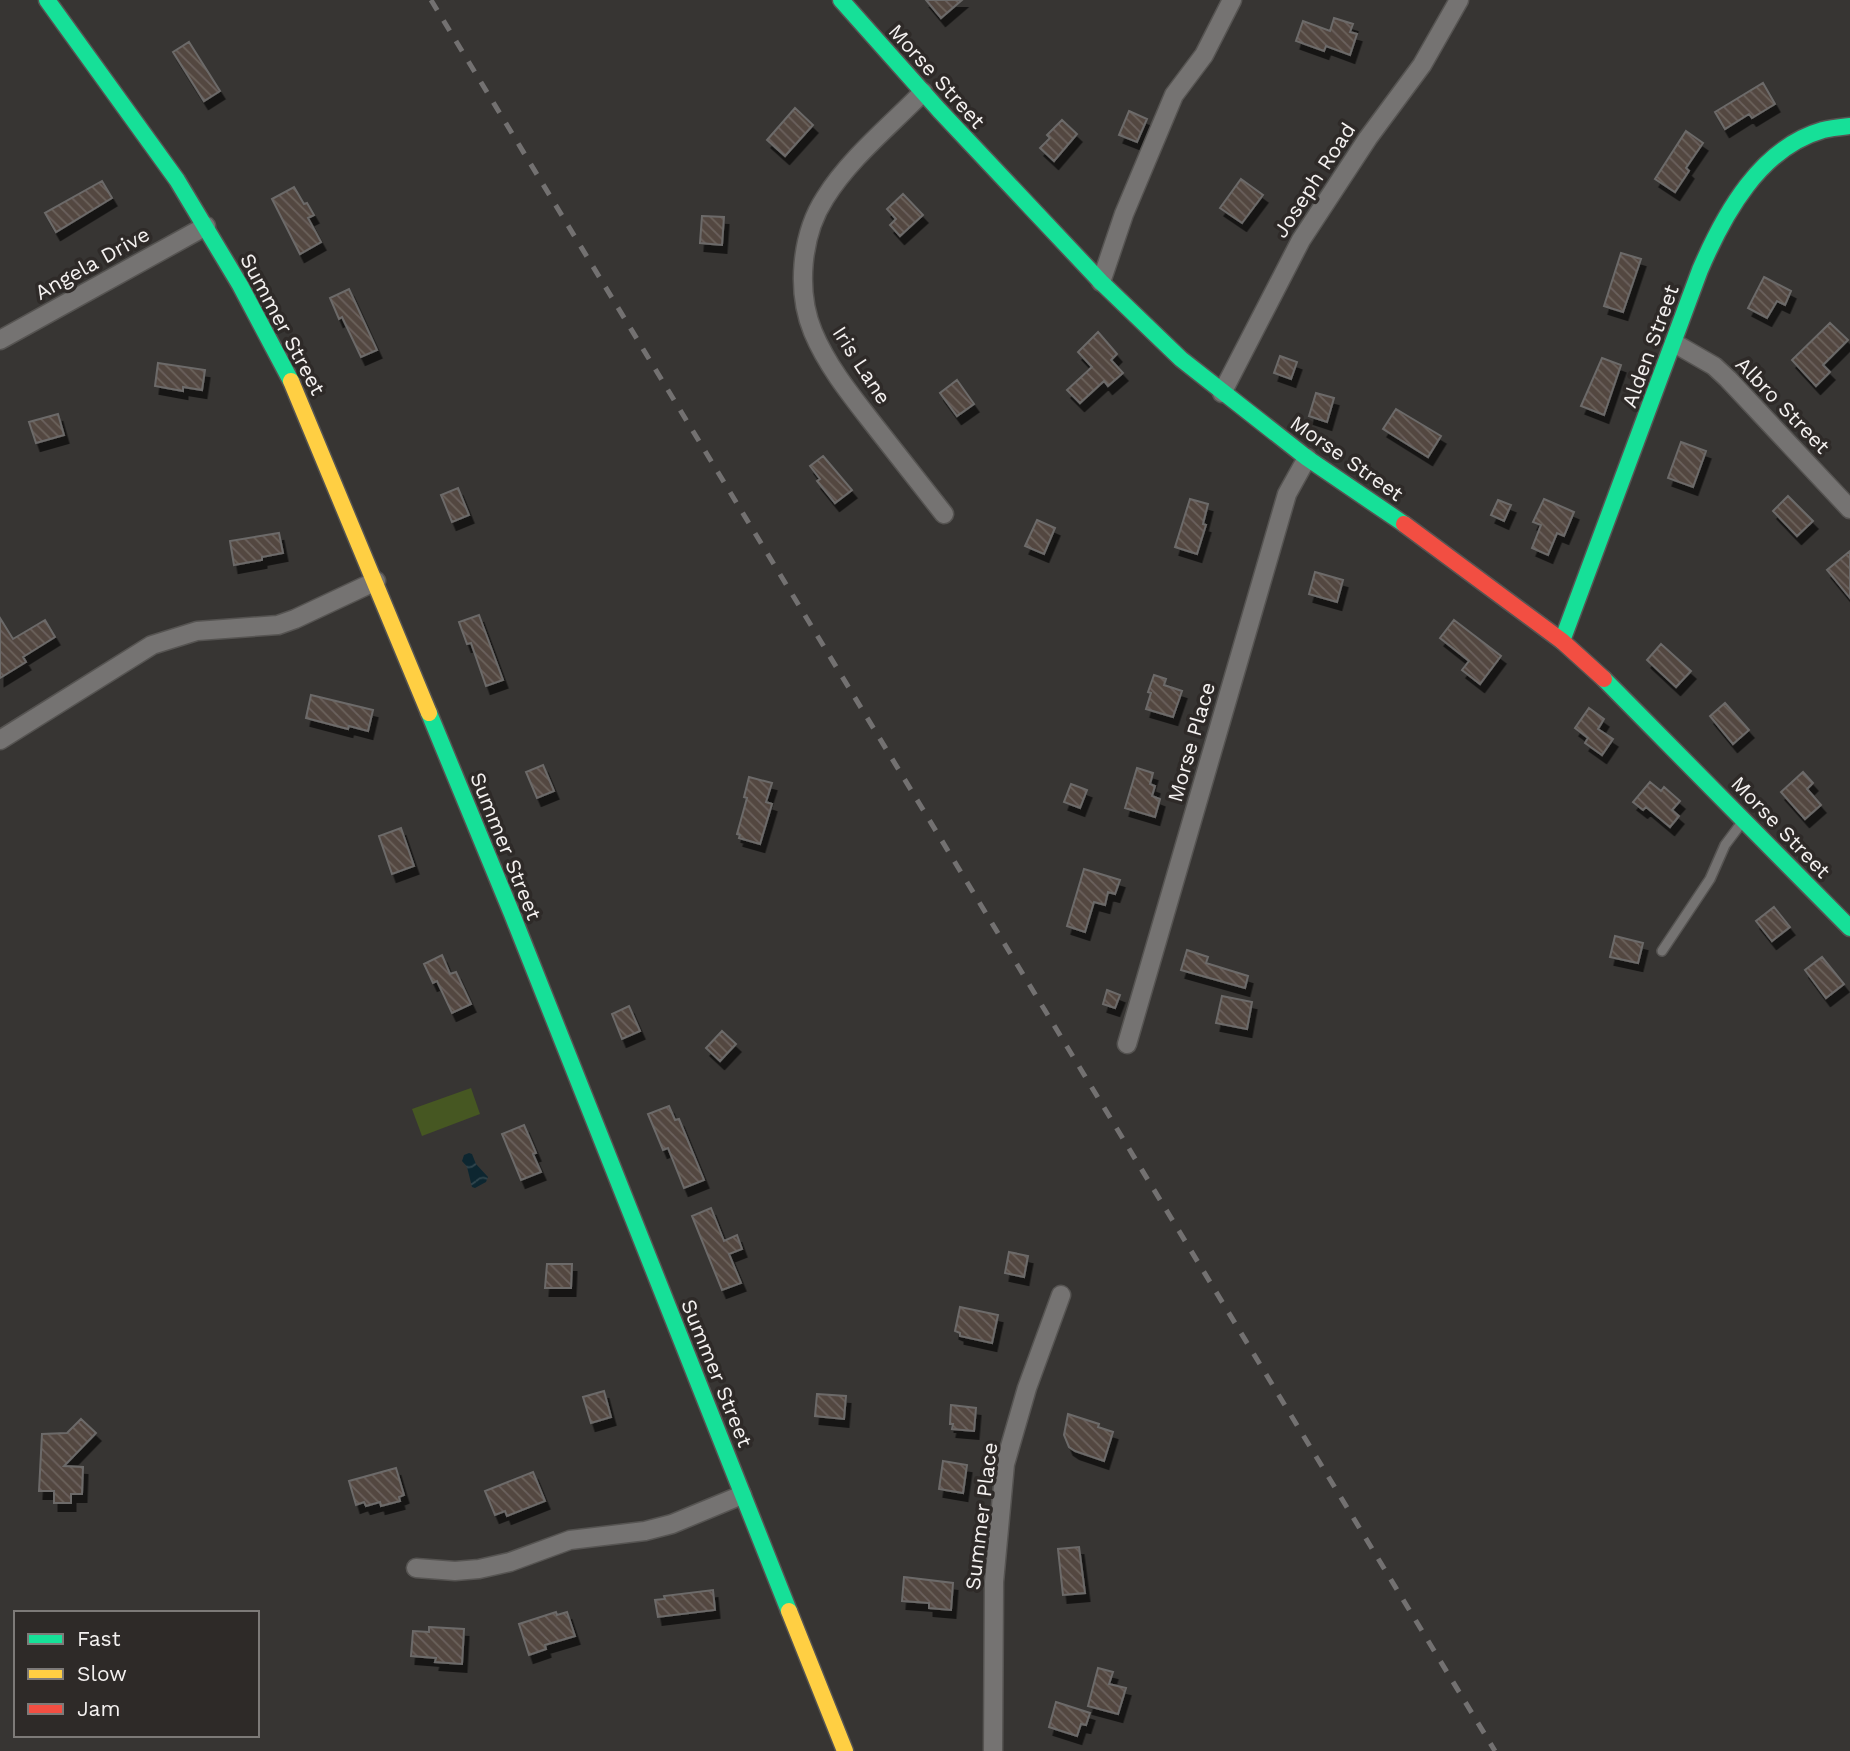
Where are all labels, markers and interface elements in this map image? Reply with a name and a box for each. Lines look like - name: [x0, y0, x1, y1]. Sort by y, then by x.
- street label: Morse Street: [884, 19, 991, 134]
- street label: Joseph Road: [1268, 118, 1360, 242]
- street label: Angela Drive: [30, 221, 154, 305]
- street label: Summer Street: [235, 249, 331, 399]
- street label: Alden Street: [1616, 281, 1684, 411]
- street label: Iris Lane: [828, 321, 896, 409]
- street label: Albro Street: [1731, 351, 1835, 459]
- street label: Morse Street: [1286, 410, 1408, 506]
- street label: Morse Place: [1162, 679, 1220, 805]
- street label: Summer Street: [465, 769, 547, 924]
- street label: Morse Street: [1726, 771, 1836, 883]
- street label: Summer Street: [676, 1296, 758, 1451]
- street label: Summer Place: [960, 1441, 1002, 1591]
- legend: [14, 1611, 259, 1737]
- text: Fast: [77, 1626, 121, 1651]
- text: Slow: [77, 1661, 127, 1686]
- text: Jam: [77, 1696, 120, 1721]

